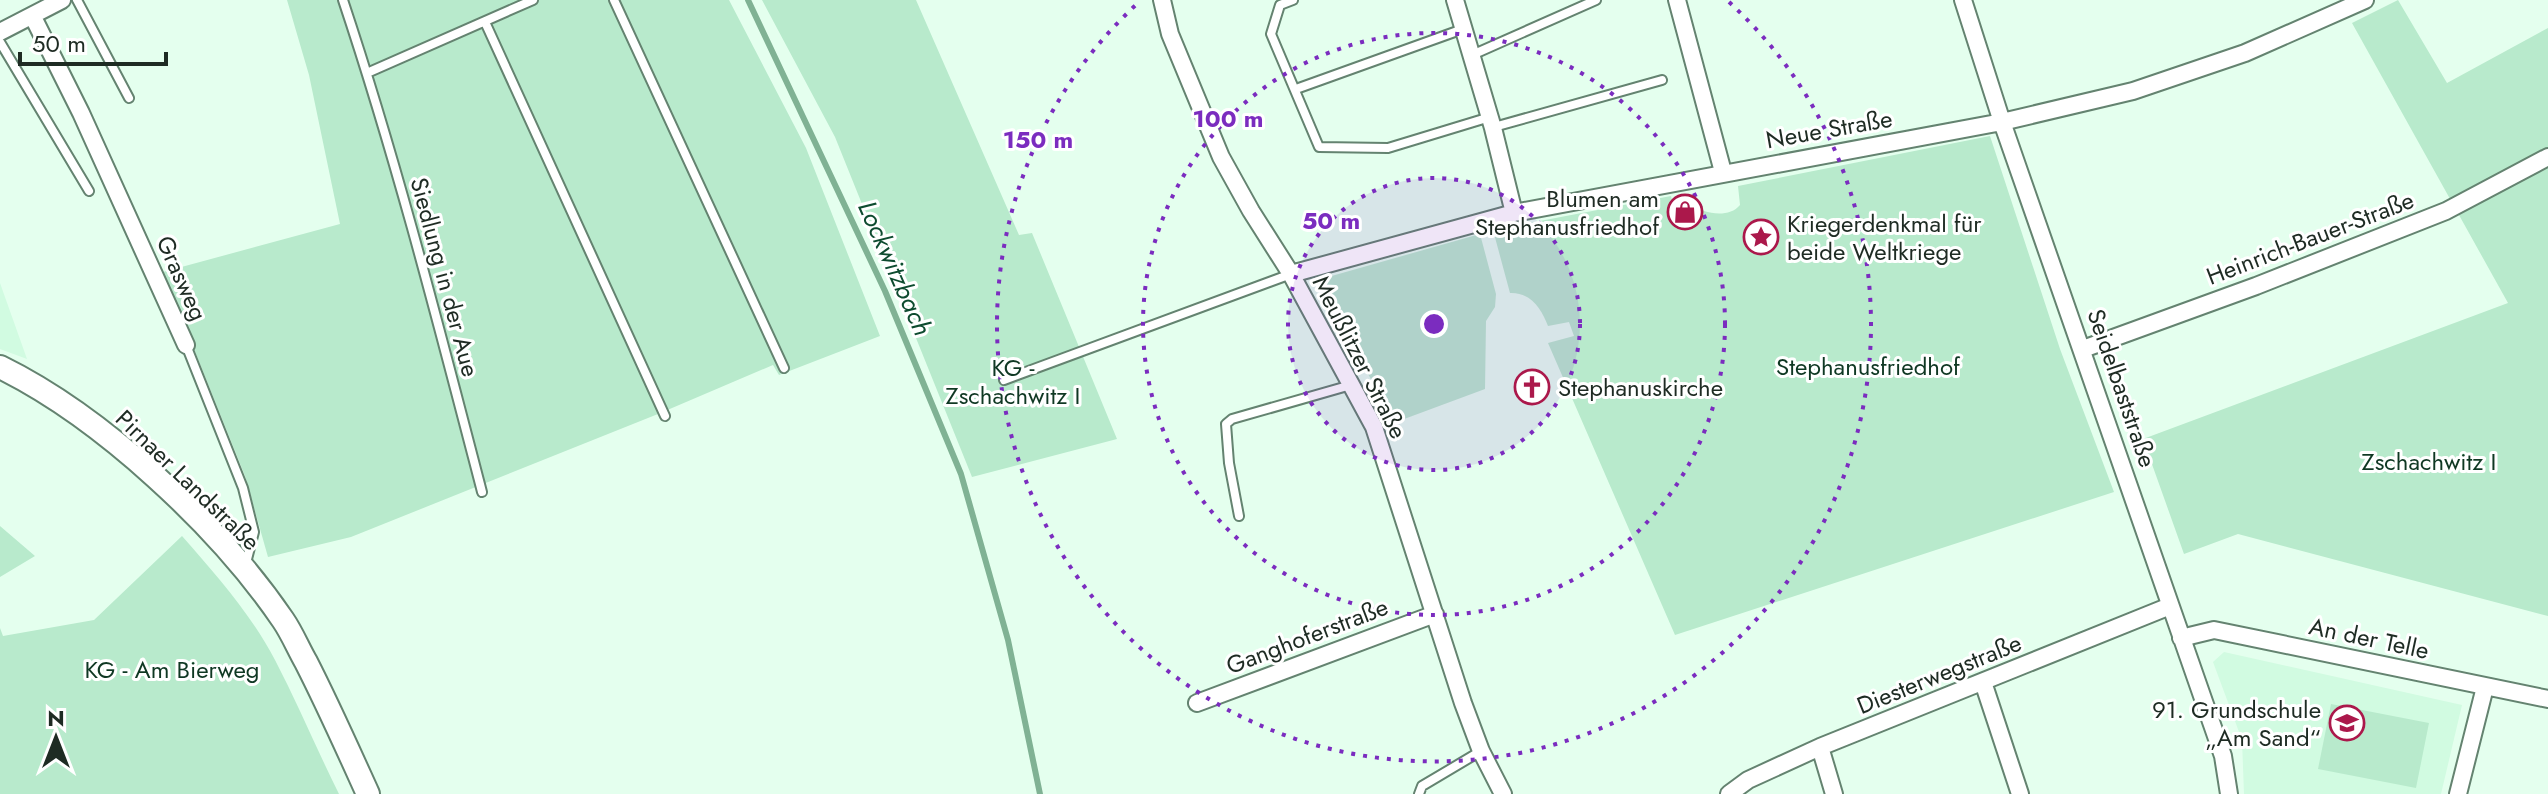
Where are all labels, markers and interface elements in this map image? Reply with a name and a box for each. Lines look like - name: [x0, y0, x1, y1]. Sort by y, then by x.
- scale bar: [20, 16, 166, 66]
- text: 50 m: [32, 26, 86, 61]
- text: 100 m: [1193, 101, 1263, 136]
- street label: Neue Straße: [1763, 101, 1895, 157]
- text: 150 m: [1003, 122, 1073, 157]
- street label: Siedlung in der Aue: [402, 174, 488, 380]
- place label: Blumen am Stephanusfriedhof: [1475, 181, 1660, 244]
- street label: Heinrich-Bauer-Straße: [2201, 182, 2419, 294]
- shop icon: Blumen am Stephanusfriedhof: [1666, 193, 1704, 231]
- water label: Lockwitzbach: [848, 194, 942, 342]
- text: 50 m: [1302, 203, 1360, 238]
- place label: Kriegerdenkmal für beide Weltkriege: [1787, 206, 1982, 269]
- place icon: Kriegerdenkmal für beide Weltkriege: [1742, 218, 1780, 256]
- street label: Grasweg: [148, 230, 216, 326]
- street label: Meußlitzer Straße: [1304, 270, 1416, 444]
- street label: Seidelbaststraße: [2079, 304, 2165, 472]
- centre of rings: [1420, 310, 1448, 338]
- park label: Stephanusfriedhof: [1776, 349, 1961, 384]
- park label: KG - Zschachwitz I: [946, 350, 1080, 413]
- church icon: Stephanuskirche: [1513, 368, 1551, 406]
- place label: Stephanuskirche: [1558, 370, 1723, 405]
- street label: Pirnaer Landstraße: [108, 402, 268, 558]
- park label: Zschachwitz I: [2362, 444, 2496, 479]
- street label: Ganghoferstraße: [1221, 589, 1393, 683]
- street label: An der Telle: [2306, 608, 2432, 668]
- street label: Diesterwegstraße: [1851, 625, 2027, 723]
- park label: KG - Am Bierweg: [84, 652, 260, 687]
- place label: 91. Grundschule „Am Sand“: [2152, 692, 2321, 755]
- north arrow: [16, 698, 96, 778]
- text: N: [47, 702, 65, 734]
- school or university icon: 91. Grundschule „Am Sand“: [2328, 704, 2366, 742]

